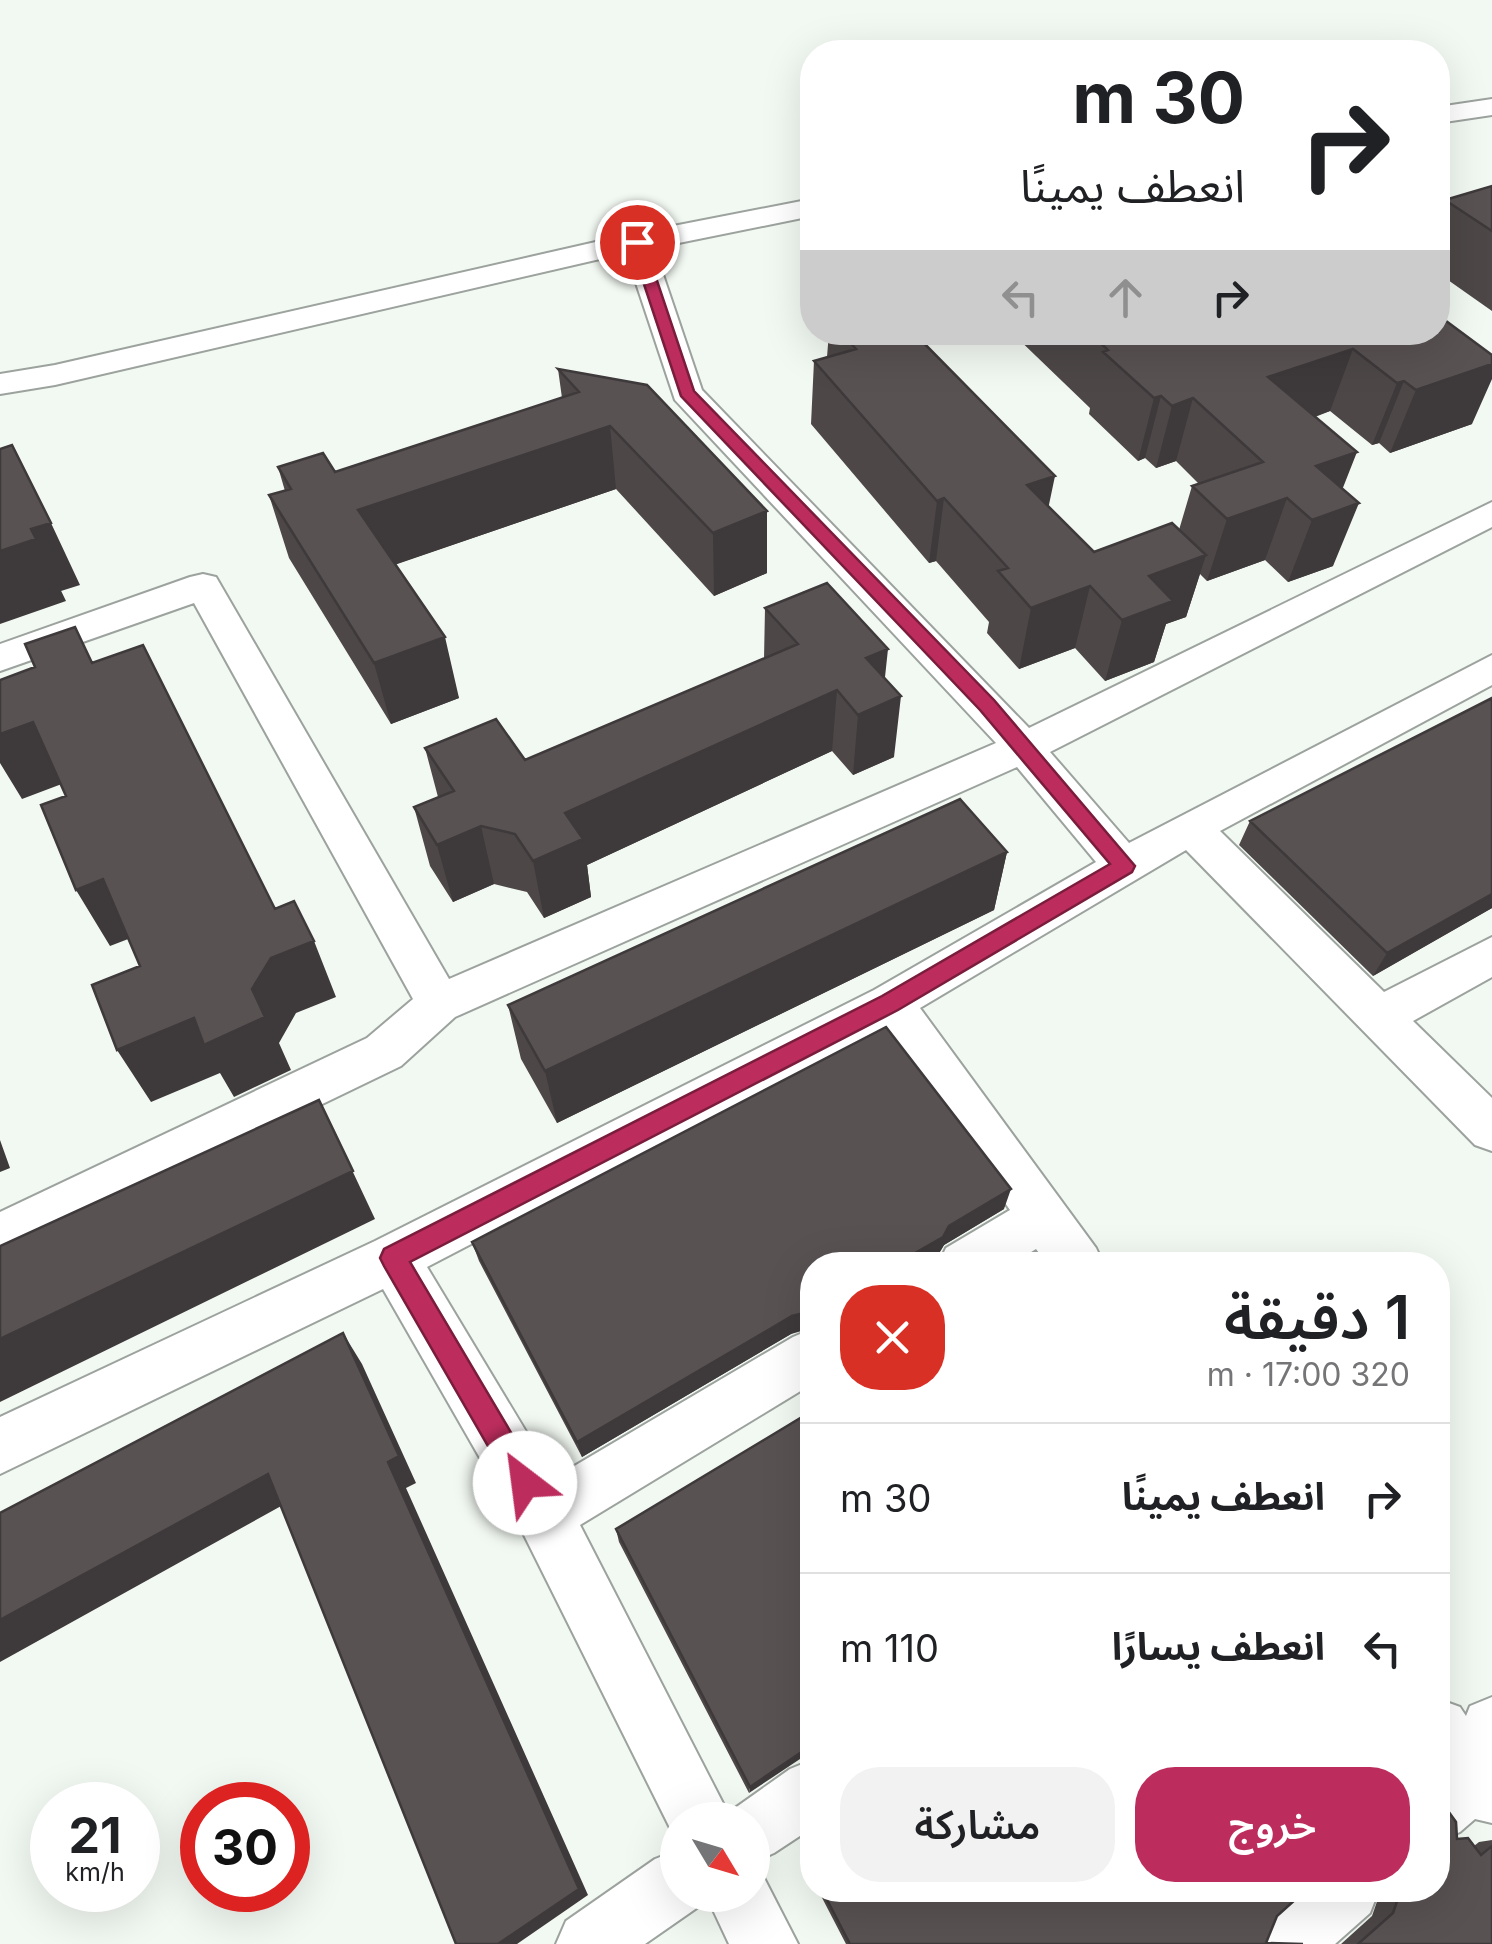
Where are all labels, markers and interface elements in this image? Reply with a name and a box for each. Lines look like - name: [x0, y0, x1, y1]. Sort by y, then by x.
- text: 30 m: [1072, 55, 1245, 140]
- icon: right: [1280, 80, 1410, 210]
- text: انعطف يمينًا: [1020, 158, 1245, 213]
- pin: [595, 200, 680, 285]
- icon: arrive: [610, 215, 665, 270]
- icon: left: [993, 270, 1048, 325]
- icon: ahead: [1098, 270, 1153, 325]
- icon: right: [1203, 270, 1258, 325]
- text: 1 دقيقة: [1224, 1281, 1410, 1353]
- button: close: [840, 1285, 945, 1390]
- text: 320 m · 17:00: [1207, 1355, 1410, 1394]
- position arrow: [473, 1431, 577, 1535]
- icon: right: [1355, 1471, 1410, 1526]
- text: انعطف يمينًا: [1122, 1473, 1325, 1519]
- text: 30 m: [840, 1475, 931, 1521]
- icon: left: [1355, 1621, 1410, 1676]
- text: انعطف يسارًا: [1112, 1623, 1325, 1669]
- text: 110 m: [840, 1625, 939, 1671]
- button: مشاركة: [840, 1767, 1115, 1882]
- button: خروج: [1135, 1767, 1410, 1882]
- speed limit sign: 30: [180, 1782, 310, 1912]
- north arrow: [660, 1802, 770, 1912]
- map controls: [660, 1802, 770, 1912]
- text: 21: [68, 1805, 122, 1865]
- text: km/h: [65, 1857, 125, 1887]

